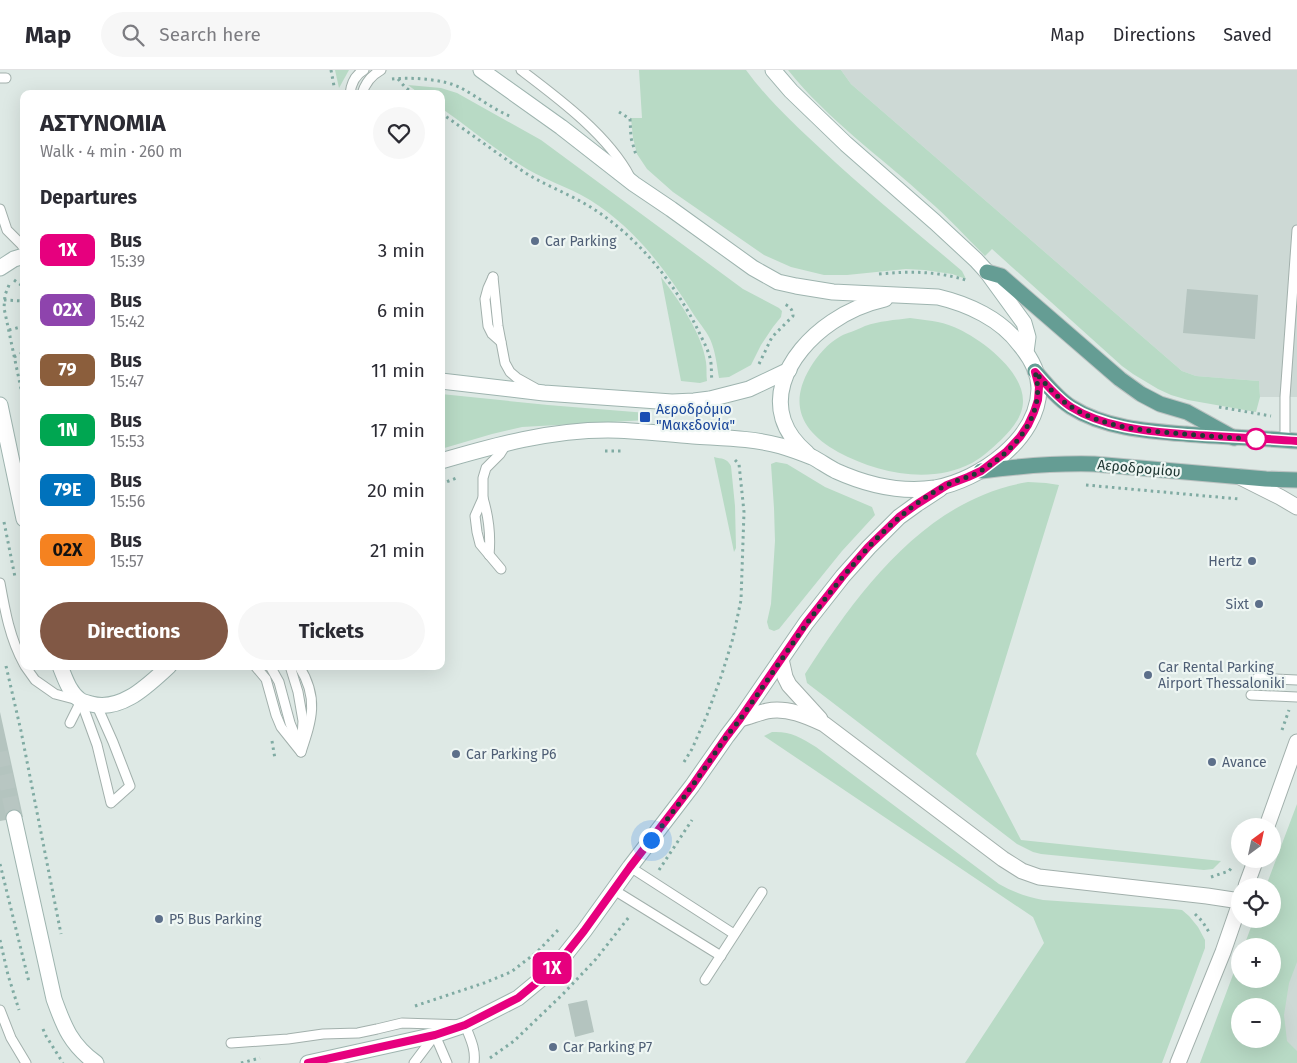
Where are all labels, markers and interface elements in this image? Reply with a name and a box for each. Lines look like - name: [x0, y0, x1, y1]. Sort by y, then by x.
- search box: [101, 12, 451, 57]
- text: Map: [25, 21, 71, 49]
- icon: search: [119, 21, 147, 49]
- text: Search here: [159, 23, 261, 46]
- text: Map: [1050, 24, 1085, 46]
- text: Directions: [1113, 24, 1195, 46]
- text: Saved: [1223, 24, 1272, 46]
- button: heart: [373, 107, 425, 159]
- text: ΑΣΤΥΝΟΜΙΑ: [40, 109, 166, 137]
- text: Walk · 4 min · 260 m: [40, 142, 182, 161]
- text: Departures: [40, 186, 137, 209]
- text: Bus: [110, 229, 142, 252]
- place label: Car Parking: [545, 233, 617, 250]
- marker: Car Parking: [529, 235, 541, 247]
- text: 1Χ: [58, 239, 77, 261]
- text: 3 min: [378, 239, 425, 262]
- text: 15:39: [110, 252, 145, 271]
- text: Bus: [110, 289, 142, 312]
- text: 02Χ: [52, 299, 83, 321]
- text: 6 min: [377, 299, 425, 322]
- text: 15:42: [110, 312, 145, 331]
- text: Bus: [110, 349, 142, 372]
- text: 79: [58, 359, 77, 381]
- text: 11 min: [371, 359, 425, 382]
- text: 15:47: [110, 372, 144, 391]
- place label: Αεροδρόμιο "Μακεδονία": [656, 401, 735, 434]
- text: Bus: [110, 409, 142, 432]
- marker: Αεροδρόμιο "Μακεδονία": [638, 410, 652, 424]
- text: 1Ν: [57, 419, 78, 441]
- text: 17 min: [371, 419, 425, 442]
- unlabelled marker: [1245, 428, 1267, 450]
- text: 15:53: [110, 432, 145, 451]
- street label: Αεροδρομίου: [1097, 456, 1181, 481]
- text: Bus: [110, 469, 142, 492]
- text: 79Ε: [54, 479, 81, 501]
- text: 20 min: [367, 479, 425, 502]
- text: 15:56: [110, 492, 145, 511]
- text: Bus: [110, 529, 142, 552]
- text: 02X: [52, 539, 83, 561]
- text: 21 min: [370, 539, 425, 562]
- text: 15:57: [110, 552, 144, 571]
- place label: Hertz: [1208, 553, 1242, 570]
- marker: Hertz: [1246, 555, 1258, 567]
- place label: Sixt: [1226, 596, 1250, 613]
- marker: Sixt: [1253, 598, 1265, 610]
- button: Directions: [40, 602, 228, 660]
- button: Tickets: [238, 602, 425, 660]
- place label: Car Rental Parking Airport Thessaloniki: [1158, 659, 1285, 692]
- marker: Car Rental Parking Airport Thessaloniki: [1142, 669, 1154, 681]
- place label: Car Parking P6: [466, 746, 557, 763]
- marker: Car Parking P6: [450, 748, 462, 760]
- place label: Avance: [1222, 754, 1267, 771]
- marker: Avance: [1206, 756, 1218, 768]
- north arrow: [1231, 818, 1281, 868]
- map controls: [1231, 818, 1281, 1048]
- your location: [639, 828, 664, 853]
- button: locate: [1231, 878, 1281, 928]
- place label: P5 Bus Parking: [169, 911, 262, 928]
- marker: P5 Bus Parking: [153, 913, 165, 925]
- button: +: [1231, 938, 1281, 988]
- line badge: 1Χ: [530, 952, 574, 984]
- text: 1Χ: [543, 957, 561, 979]
- button: −: [1231, 998, 1281, 1048]
- place label: Car Parking P7: [563, 1039, 652, 1056]
- marker: Car Parking P7: [547, 1041, 559, 1053]

